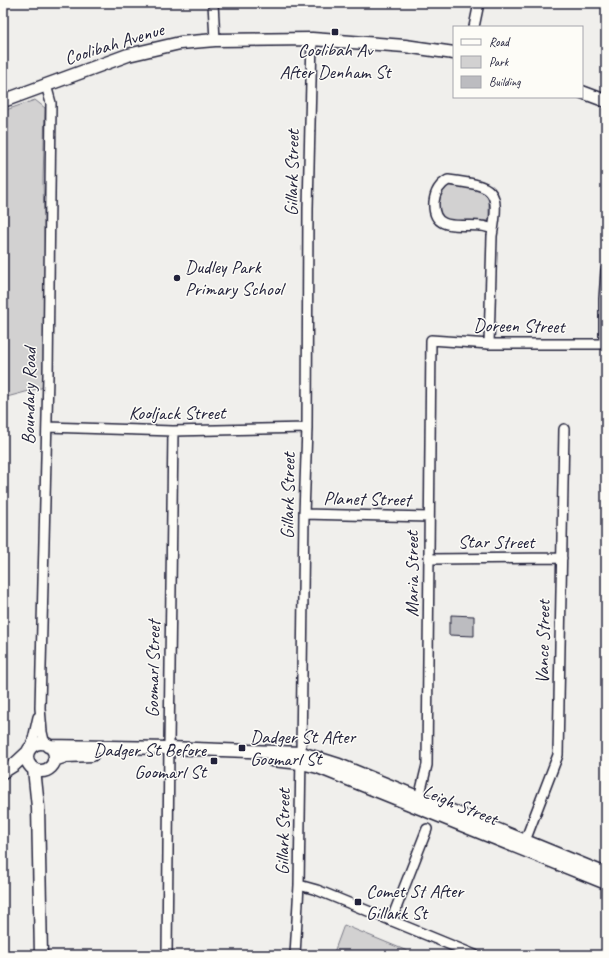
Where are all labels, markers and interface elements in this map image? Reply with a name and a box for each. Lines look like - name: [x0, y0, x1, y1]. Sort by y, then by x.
- street label: Coolibah Avenue: [61, 17, 168, 70]
- legend: [453, 26, 583, 98]
- marker: Coolibah Av After Denham St: [330, 27, 340, 37]
- text: Road: [489, 34, 511, 50]
- place label: Coolibah Av After Denham St: [279, 38, 392, 84]
- text: Park: [489, 54, 510, 70]
- text: Building: [489, 74, 521, 90]
- street label: Gillark Street: [279, 128, 305, 216]
- place label: Dudley Park Primary School: [185, 255, 286, 301]
- marker: Dudley Park Primary School: [172, 273, 182, 283]
- street label: Doreen Street: [473, 313, 567, 339]
- street label: Boundary Road: [16, 344, 42, 445]
- street label: Kooljack Street: [129, 401, 227, 425]
- street label: Gillark Street: [275, 451, 301, 539]
- street label: Planet Street: [323, 486, 414, 512]
- street label: Maria Street: [400, 529, 424, 617]
- street label: Star Street: [458, 530, 536, 554]
- street label: Vance Street: [530, 598, 556, 684]
- street label: Goomarl Street: [140, 618, 166, 718]
- place label: Dadger St After Goomarl St: [250, 725, 356, 771]
- place label: Dadger St Before Goomarl St: [93, 738, 208, 784]
- marker: Dadger St After Goomarl St: [237, 743, 247, 753]
- marker: Dadger St Before Goomarl St: [209, 756, 219, 766]
- street label: Leigh Street: [419, 779, 503, 832]
- street label: Gillark Street: [270, 787, 296, 875]
- place label: Comet St After Gillark St: [366, 879, 465, 925]
- marker: Comet St After Gillark St: [353, 897, 363, 907]

